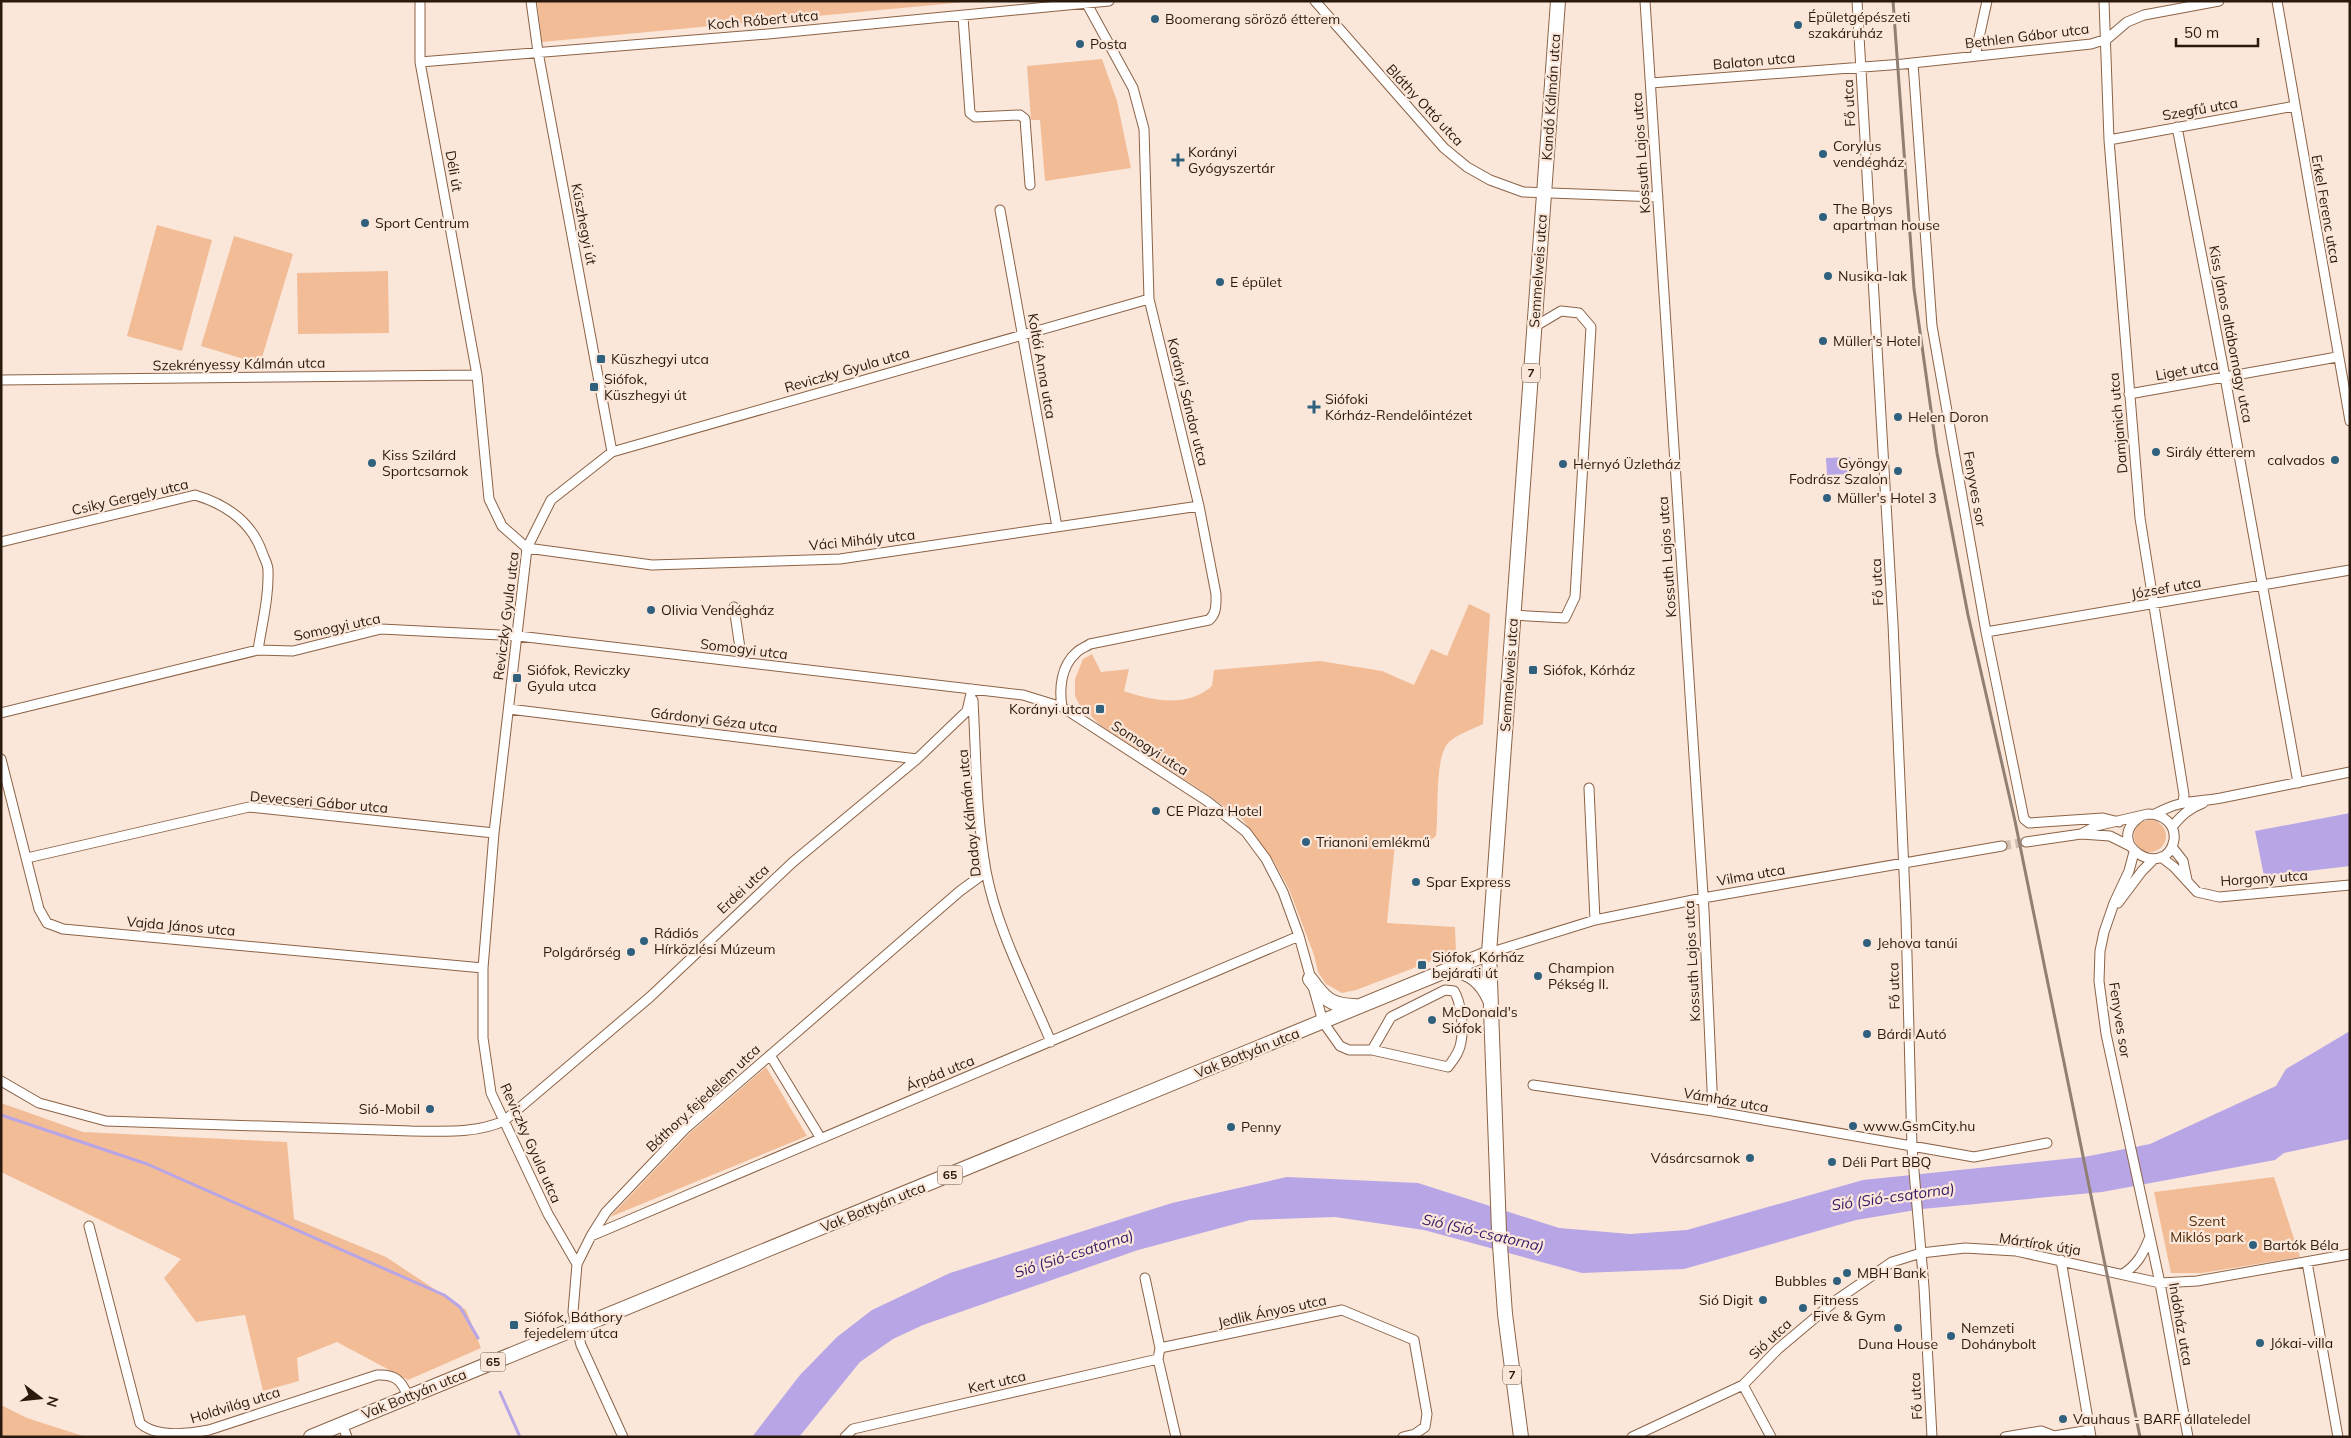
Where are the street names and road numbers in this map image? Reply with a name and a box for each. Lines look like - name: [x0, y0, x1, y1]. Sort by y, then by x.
- street label: Koch Róbert utca: [707, 6, 819, 34]
- street label: Bethlen Gábor utca: [1964, 19, 2090, 53]
- street label: Kandó Kálmán utca: [1538, 33, 1564, 161]
- street label: Balaton utca: [1712, 48, 1796, 74]
- street label: Bláthy Ottó utca: [1382, 60, 1468, 150]
- street label: Fő utca: [1839, 79, 1859, 127]
- street label: Kossuth Lajos utca: [1628, 92, 1654, 214]
- street label: Szegfű utca: [2161, 93, 2239, 125]
- street label: Déli út: [442, 149, 466, 193]
- street label: Erkel Ferenc utca: [2308, 153, 2344, 265]
- street label: Küszhegyi út: [567, 182, 601, 266]
- street label: Semmelweis utca: [1525, 214, 1551, 328]
- street label: Kiss János altábornagy utca: [2205, 244, 2257, 424]
- street label: Koltói Anna utca: [1024, 312, 1060, 420]
- street label: Korányi Sándor utca: [1163, 336, 1213, 468]
- street label: Reviczky Gyula utca: [782, 344, 912, 396]
- street label: Szekrényessy Kálmán utca: [153, 353, 325, 375]
- street label: Liget utca: [2154, 356, 2220, 384]
- road number: 7: [1522, 363, 1540, 382]
- street label: Damjanich utca: [2105, 372, 2131, 474]
- street label: Fenyves sor: [1959, 450, 1991, 529]
- street label: Csiky Gergely utca: [70, 475, 190, 519]
- street label: Kossuth Lajos utca: [1654, 496, 1680, 618]
- street label: Váci Mihály utca: [808, 525, 916, 555]
- street label: Reviczky Gyula utca: [489, 551, 523, 681]
- street label: Fő utca: [1867, 558, 1887, 606]
- street label: József utca: [2130, 573, 2202, 603]
- street label: Somogyi utca: [292, 609, 382, 645]
- street label: Semmelweis utca: [1496, 618, 1522, 732]
- street label: Somogyi utca: [699, 635, 789, 663]
- street label: Gárdonyi Géza utca: [649, 703, 779, 737]
- street label: Somogyi utca: [1108, 716, 1192, 780]
- street label: Daday Kálmán utca: [953, 748, 985, 878]
- street label: Devecseri Gábor utca: [249, 787, 389, 817]
- street label: Erdei utca: [713, 860, 773, 918]
- street label: Vilma utca: [1715, 860, 1787, 890]
- street label: Horgony utca: [2220, 866, 2308, 890]
- street label: Kossuth Lajos utca: [1680, 900, 1704, 1022]
- street label: Vajda János utca: [126, 912, 236, 940]
- street label: Fő utca: [1884, 962, 1904, 1010]
- street label: Fenyves sor: [2105, 981, 2135, 1060]
- street label: Vak Bottyán utca: [1192, 1024, 1302, 1082]
- street label: Báthory fejedelem utca: [642, 1040, 764, 1156]
- street label: Árpád utca: [903, 1051, 977, 1095]
- street label: Reviczky Gyula utca: [496, 1080, 566, 1206]
- street label: Vámház utca: [1682, 1084, 1770, 1116]
- road number: 65: [938, 1166, 962, 1184]
- street label: Vak Bottyán utca: [818, 1178, 928, 1236]
- street label: Mártírok útja: [1998, 1229, 2082, 1259]
- street label: Indóház utca: [2165, 1281, 2197, 1367]
- street label: Jedlik Ányos utca: [1216, 1291, 1328, 1331]
- street label: Sió utca: [1745, 1315, 1795, 1363]
- road number: 65: [480, 1352, 506, 1371]
- street label: Vak Bottyán utca: [359, 1365, 469, 1423]
- road number: 7: [1503, 1366, 1521, 1384]
- street label: Kert utca: [966, 1367, 1028, 1397]
- street label: Fő utca: [1906, 1372, 1926, 1420]
- street label: Holdvilág utca: [188, 1383, 282, 1427]

